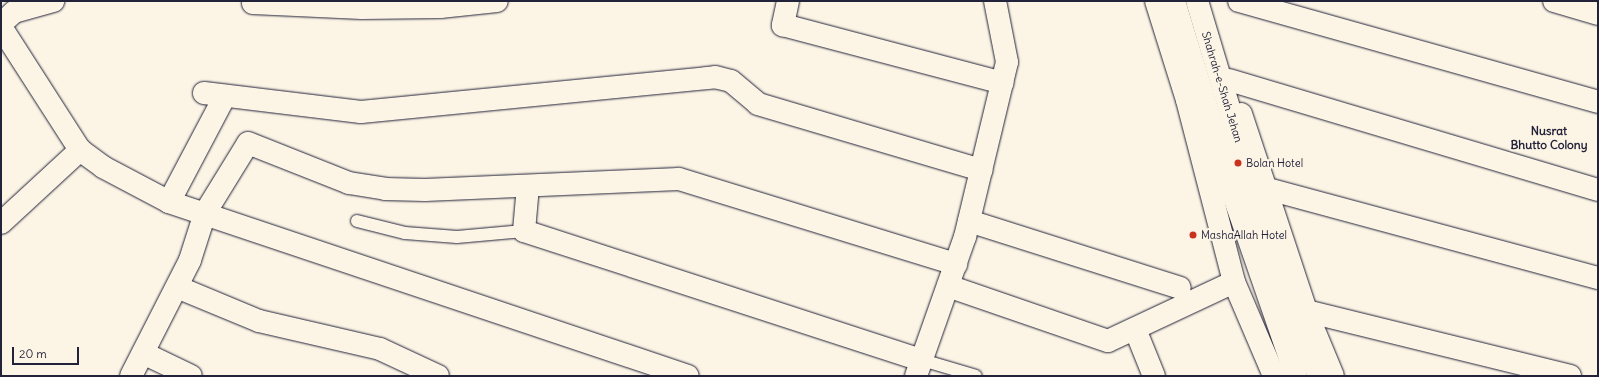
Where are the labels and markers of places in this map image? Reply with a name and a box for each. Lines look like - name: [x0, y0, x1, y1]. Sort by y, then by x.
- place label: Bolan Hotel: [1246, 156, 1303, 170]
- marker: Bolan Hotel: [1233, 158, 1243, 168]
- place label: MashaAllah Hotel: [1201, 228, 1287, 242]
- marker: MashaAllah Hotel: [1188, 230, 1198, 240]

